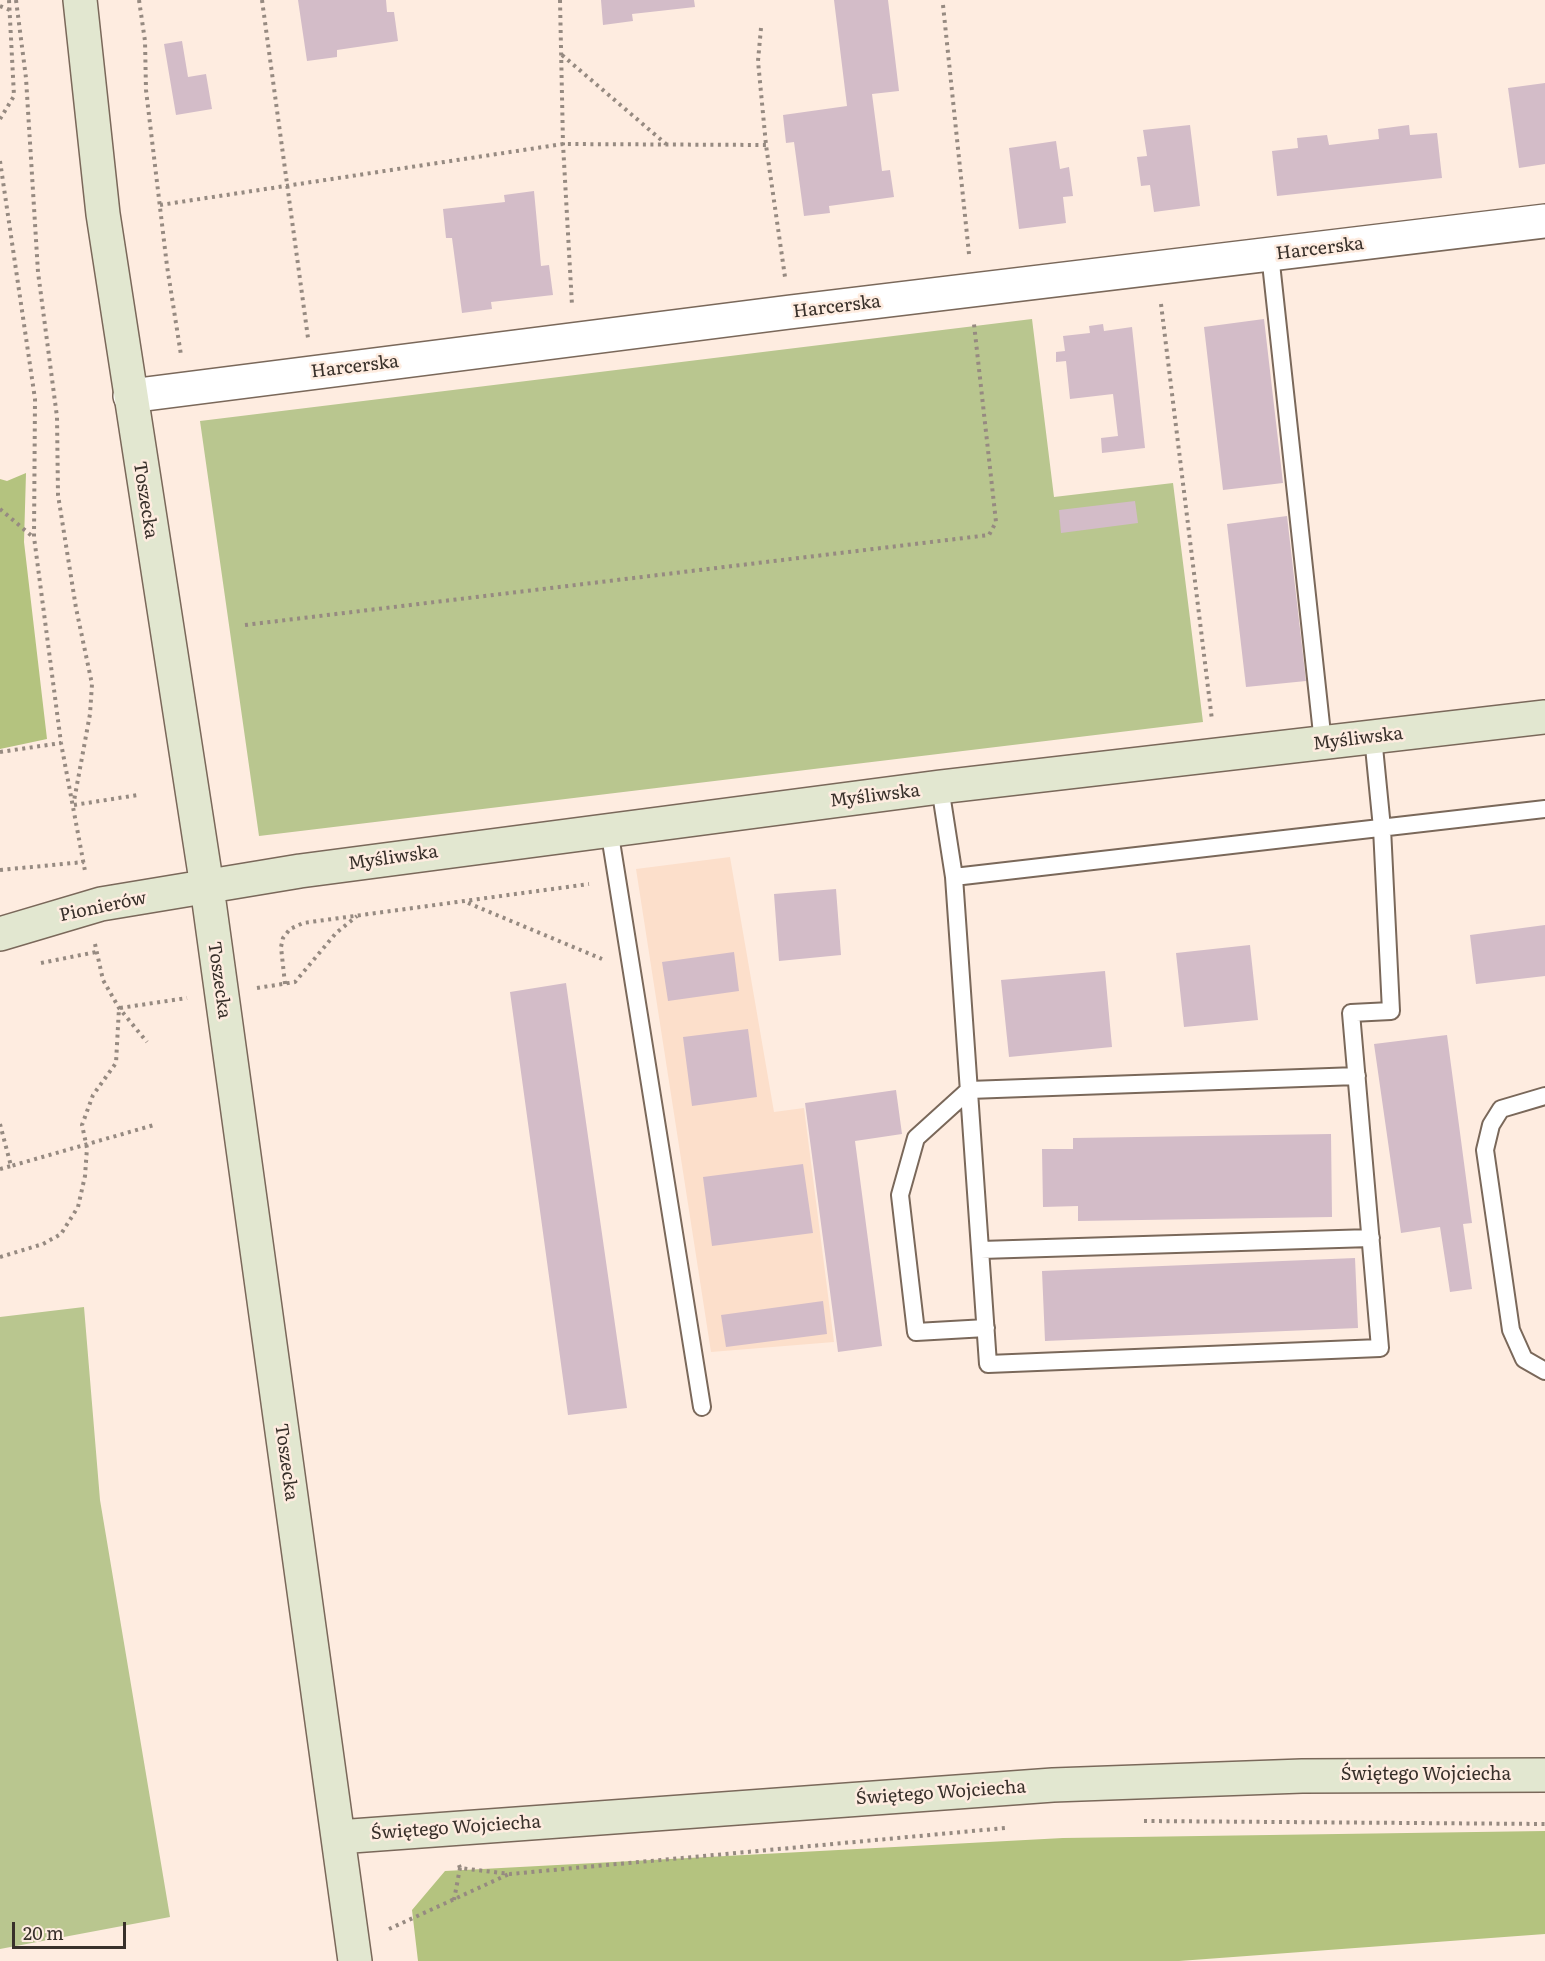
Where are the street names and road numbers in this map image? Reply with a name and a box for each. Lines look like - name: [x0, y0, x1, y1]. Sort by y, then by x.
- street label: Harcerska: [1275, 233, 1365, 265]
- street label: Harcerska: [792, 291, 882, 323]
- street label: Harcerska: [310, 351, 400, 383]
- street label: Toszecka: [128, 460, 162, 540]
- street label: Myśliwska: [1312, 723, 1404, 755]
- street label: Myśliwska: [829, 780, 921, 812]
- street label: Myśliwska: [347, 841, 439, 875]
- street label: Pionierów: [57, 887, 149, 927]
- street label: Toszecka: [203, 940, 235, 1020]
- street label: Toszecka: [270, 1422, 302, 1502]
- street label: Świętego Wojciecha: [1341, 1764, 1511, 1786]
- street label: Świętego Wojciecha: [855, 1776, 1027, 1810]
- street label: Świętego Wojciecha: [370, 1811, 542, 1845]

